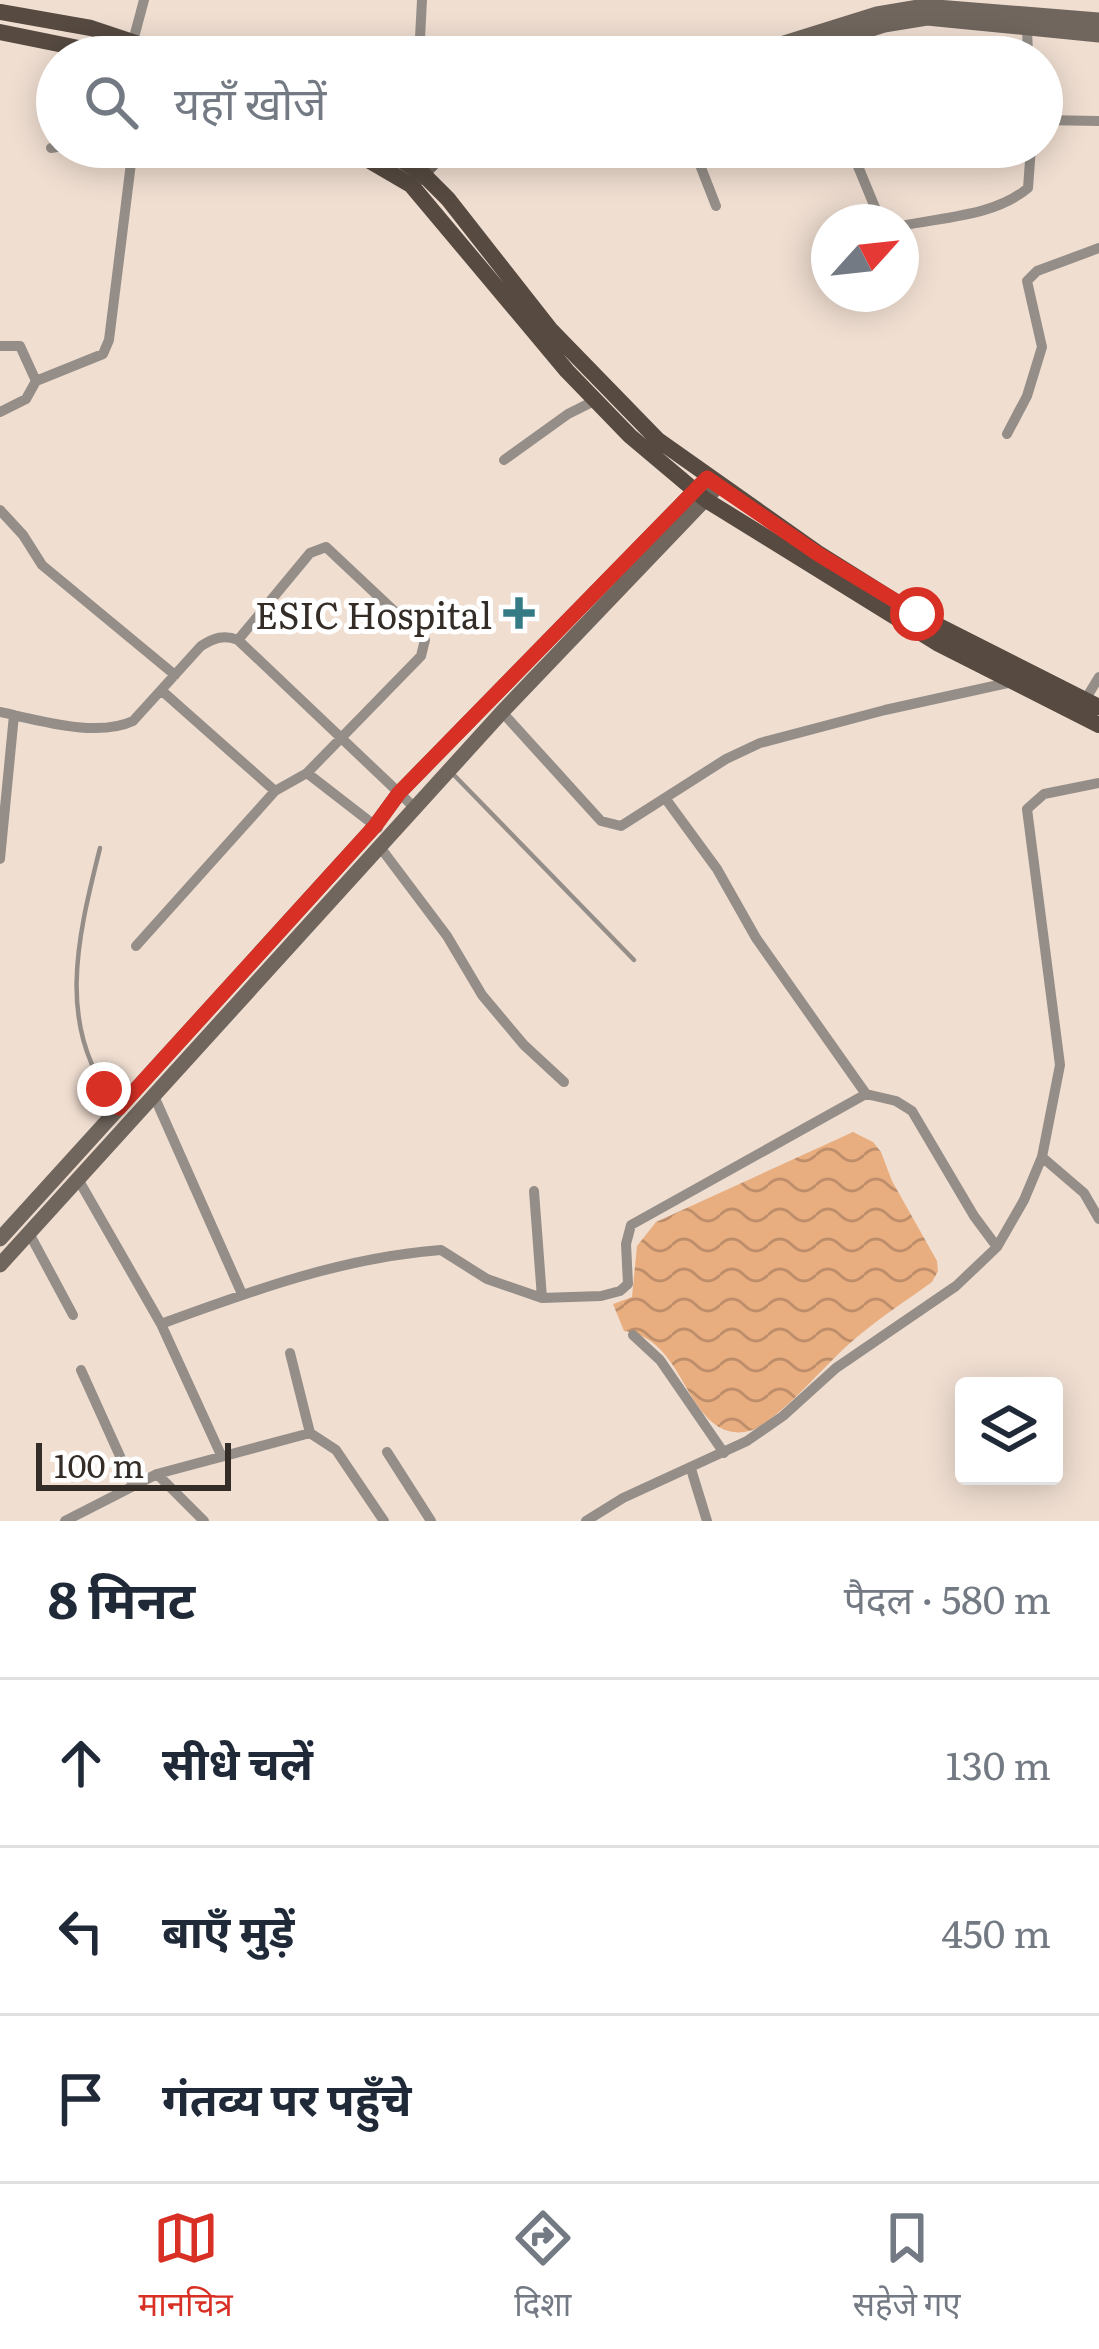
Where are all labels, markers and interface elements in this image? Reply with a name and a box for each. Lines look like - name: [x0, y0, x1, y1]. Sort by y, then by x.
- search box: [36, 36, 1063, 168]
- text: यहाँ खोजें: [174, 67, 327, 134]
- icon: search: [78, 69, 144, 135]
- north arrow: [811, 204, 919, 312]
- place label: ESIC Hospital: [255, 587, 492, 640]
- route start: [890, 587, 944, 641]
- marker: ESIC Hospital: [503, 597, 535, 629]
- route end: [77, 1062, 131, 1116]
- map controls: [955, 1377, 1063, 1485]
- button: layers: [955, 1377, 1063, 1485]
- scale bar: [36, 1437, 231, 1490]
- text: 100 m: [54, 1439, 144, 1488]
- text: 8 मिनट: [48, 1559, 195, 1635]
- text: पैदल · 580 m: [844, 1568, 1051, 1626]
- text: सीधे चलें: [162, 1727, 313, 1794]
- icon: ahead: [48, 1730, 114, 1796]
- text: 130 m: [946, 1734, 1051, 1792]
- text: बाएँ मुड़ें: [162, 1895, 294, 1962]
- icon: left: [48, 1898, 114, 1964]
- text: 450 m: [942, 1902, 1051, 1960]
- text: गंतव्य पर पहुँचे: [162, 2063, 411, 2130]
- icon: arrive: [48, 2066, 114, 2132]
- tab: मानचित्र: [138, 2205, 233, 2329]
- tab: दिशा: [510, 2205, 576, 2329]
- tab: सहेजे गए: [853, 2205, 961, 2329]

